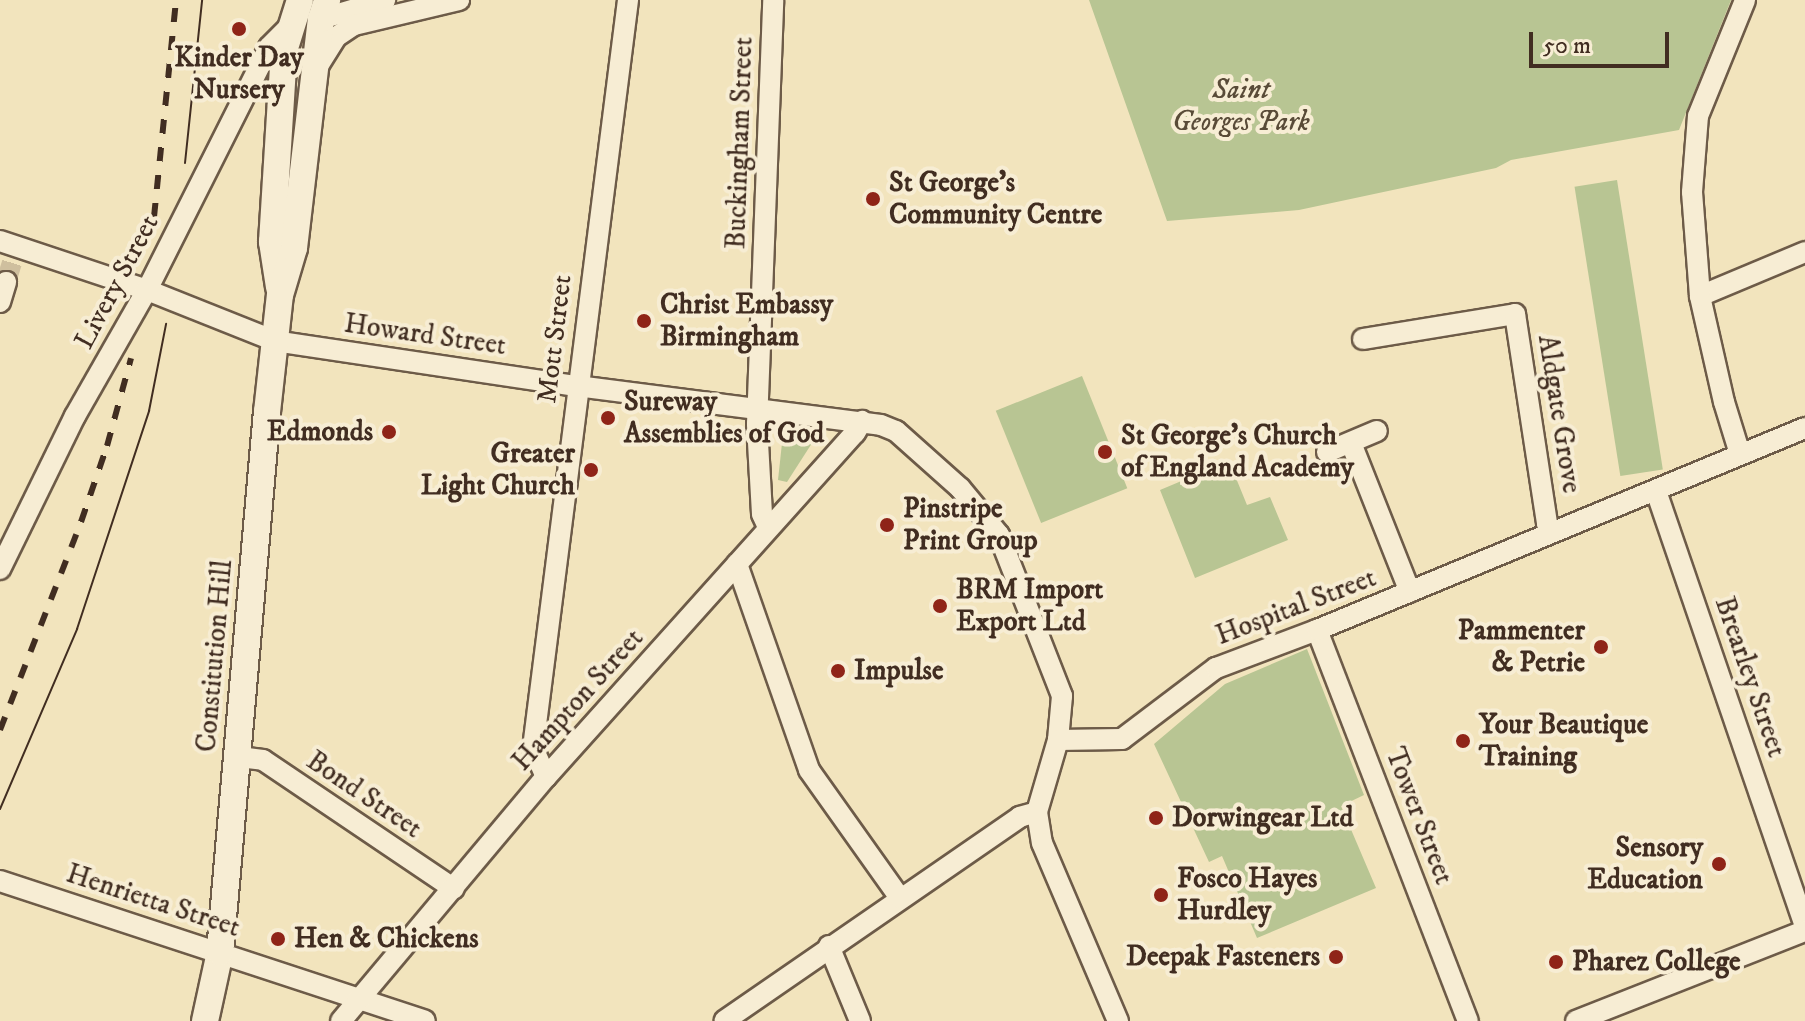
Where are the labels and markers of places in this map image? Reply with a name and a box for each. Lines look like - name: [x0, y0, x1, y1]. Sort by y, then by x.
- marker: Kinder Day Nursery: [230, 20, 248, 38]
- place label: Kinder Day Nursery: [174, 41, 304, 107]
- place label: St George's Community Centre: [889, 166, 1102, 232]
- marker: St George's Community Centre: [864, 190, 882, 208]
- place label: Christ Embassy Birmingham: [660, 288, 833, 354]
- marker: Christ Embassy Birmingham: [635, 312, 653, 330]
- place label: Sureway Assemblies of God: [624, 385, 824, 451]
- marker: Sureway Assemblies of God: [599, 409, 617, 427]
- place label: Edmonds: [267, 415, 373, 449]
- place label: St George's Church of England Academy: [1121, 419, 1354, 485]
- marker: Edmonds: [380, 423, 398, 441]
- place label: Greater Light Church: [421, 437, 575, 503]
- marker: St George's Church of England Academy: [1096, 443, 1114, 461]
- marker: Greater Light Church: [582, 461, 600, 479]
- place label: Pinstripe Print Group: [903, 492, 1038, 558]
- marker: Pinstripe Print Group: [878, 516, 896, 534]
- place label: BRM Import Export Ltd: [956, 573, 1103, 639]
- marker: BRM Import Export Ltd: [931, 597, 949, 615]
- place label: Pammenter & Petrie: [1458, 614, 1585, 680]
- marker: Pammenter & Petrie: [1592, 638, 1610, 656]
- place label: Impulse: [854, 654, 944, 688]
- marker: Impulse: [829, 662, 847, 680]
- place label: Your Beautique Training: [1479, 708, 1648, 774]
- marker: Your Beautique Training: [1454, 732, 1472, 750]
- place label: Dorwingear Ltd: [1172, 801, 1353, 835]
- marker: Dorwingear Ltd: [1147, 809, 1165, 827]
- place label: Sensory Education: [1587, 831, 1703, 897]
- marker: Sensory Education: [1710, 855, 1728, 873]
- place label: Fosco Hayes Hurdley: [1177, 862, 1317, 928]
- marker: Fosco Hayes Hurdley: [1152, 886, 1170, 904]
- place label: Hen & Chickens: [294, 922, 479, 956]
- marker: Hen & Chickens: [269, 930, 287, 948]
- place label: Deepak Fasteners: [1126, 940, 1320, 974]
- place label: Pharez College: [1572, 945, 1741, 979]
- marker: Deepak Fasteners: [1327, 948, 1345, 966]
- marker: Pharez College: [1547, 953, 1565, 971]

